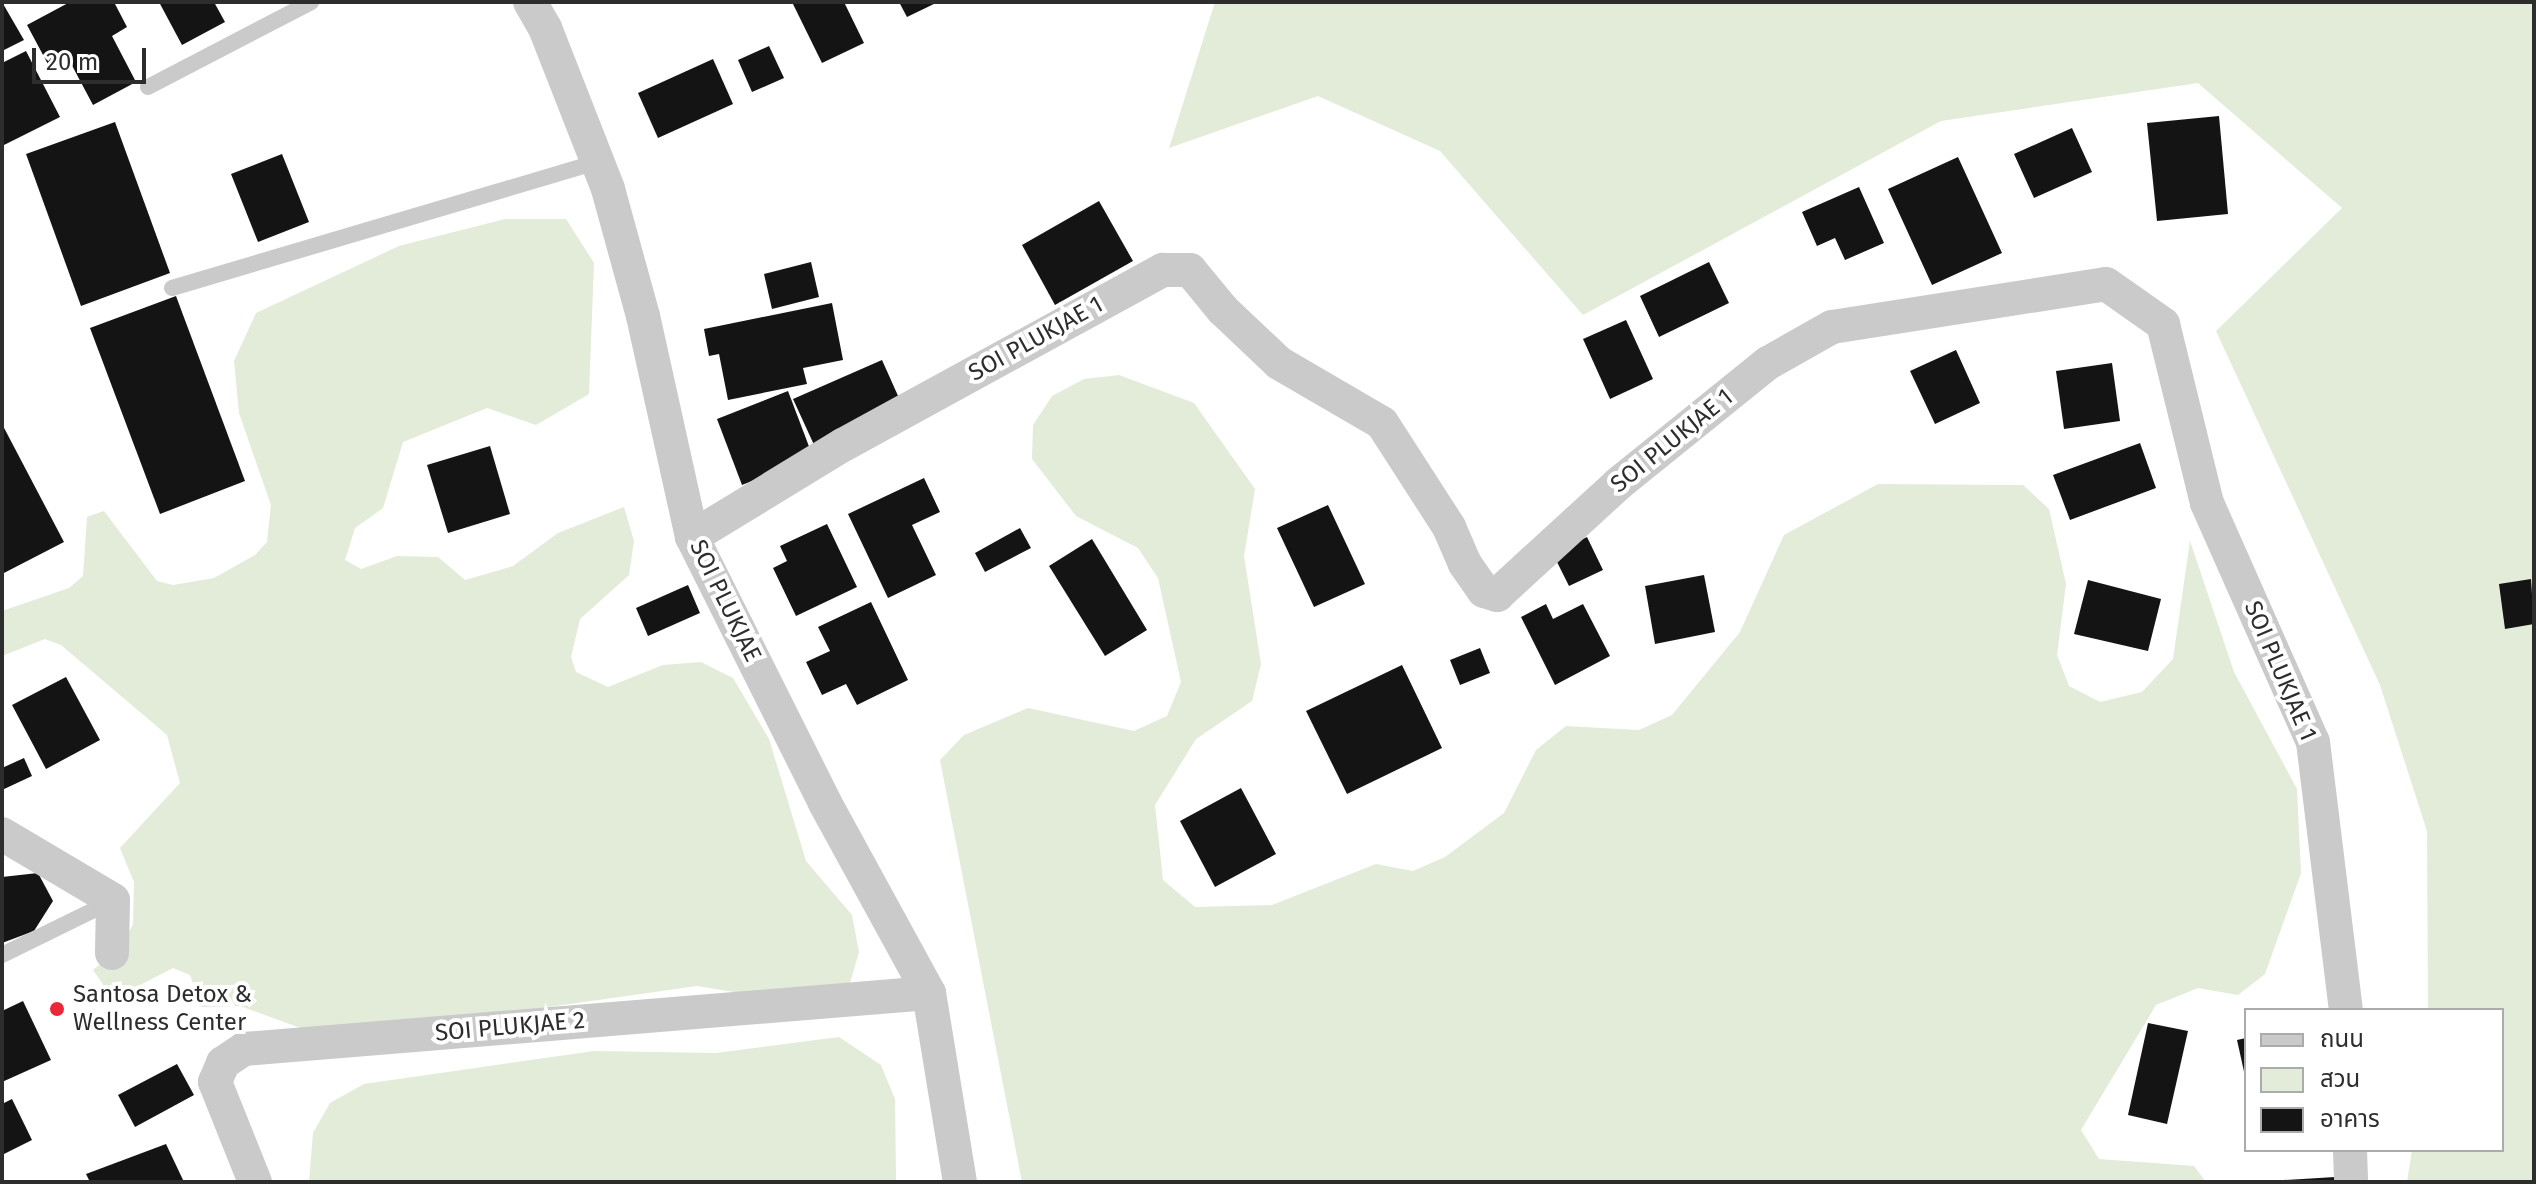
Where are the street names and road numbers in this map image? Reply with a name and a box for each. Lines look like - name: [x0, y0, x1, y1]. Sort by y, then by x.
- street label: SOI PLUKJAE 1: [964, 290, 1108, 388]
- street label: SOI PLUKJAE 1: [1605, 383, 1739, 499]
- street label: SOI PLUKJAE: [683, 535, 767, 667]
- street label: SOI PLUKJAE 1: [2238, 597, 2322, 745]
- street label: SOI PLUKJAE 2: [434, 1006, 586, 1048]

